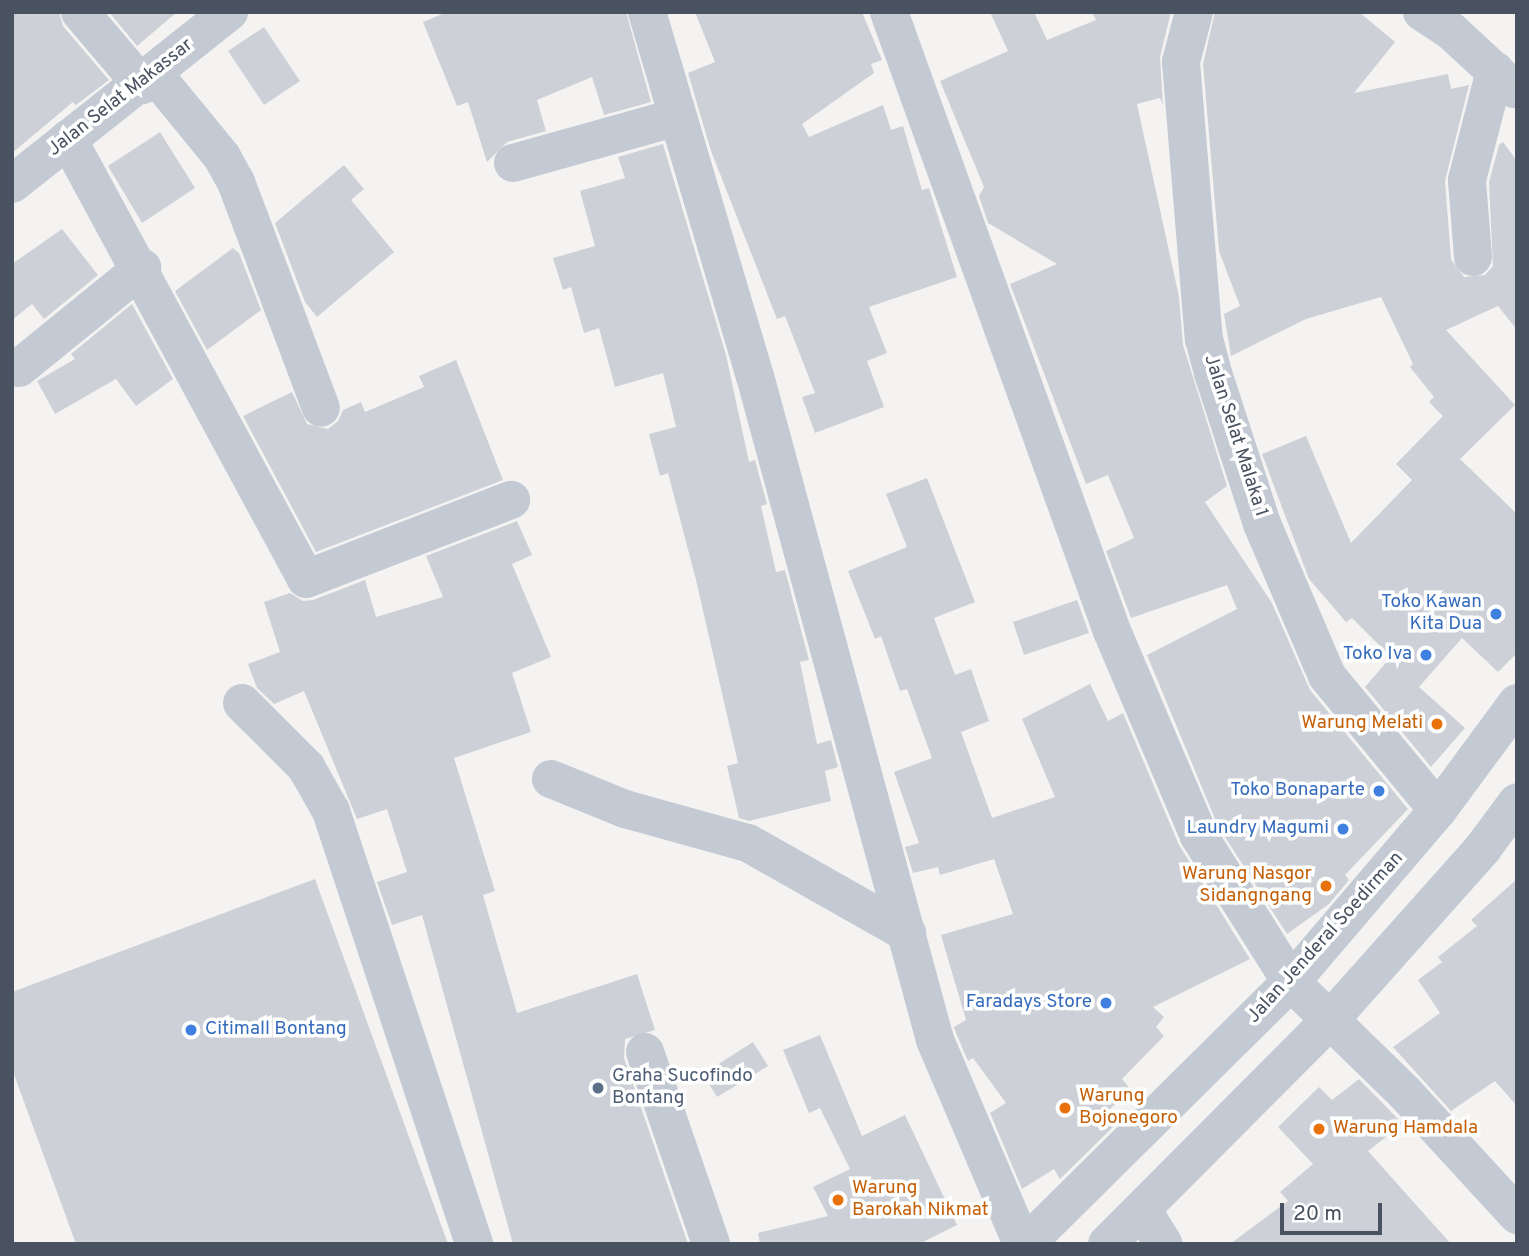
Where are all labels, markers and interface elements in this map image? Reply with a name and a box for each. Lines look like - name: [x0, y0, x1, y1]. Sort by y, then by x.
- street label: Jalan Selat Makassar: [44, 34, 198, 162]
- street label: Jalan Selat Malaka 1: [1198, 352, 1272, 520]
- place label: Toko Kawan Kita Dua: [1381, 592, 1482, 636]
- marker: Toko Kawan Kita Dua: [1488, 606, 1504, 622]
- place label: Toko Iva: [1343, 644, 1412, 666]
- marker: Toko Iva: [1418, 647, 1434, 663]
- place label: Warung Melati: [1301, 713, 1423, 735]
- marker: Warung Melati: [1429, 716, 1445, 732]
- place label: Toko Bonaparte: [1230, 780, 1365, 802]
- marker: Toko Bonaparte: [1371, 783, 1387, 799]
- place label: Laundry Magumi: [1186, 818, 1329, 840]
- marker: Laundry Magumi: [1335, 821, 1351, 837]
- street label: Jalan Jenderal Soedirman: [1243, 848, 1409, 1028]
- place label: Warung Nasgor Sidangngang: [1182, 864, 1312, 908]
- marker: Warung Nasgor Sidangngang: [1318, 878, 1334, 894]
- place label: Faradays Store: [966, 992, 1092, 1014]
- marker: Faradays Store: [1098, 995, 1114, 1011]
- place label: Citimall Bontang: [205, 1019, 347, 1041]
- marker: Citimall Bontang: [183, 1022, 199, 1038]
- place label: Graha Sucofindo Bontang: [612, 1066, 753, 1110]
- marker: Graha Sucofindo Bontang: [590, 1080, 606, 1096]
- place label: Warung Bojonegoro: [1079, 1086, 1178, 1130]
- marker: Warung Bojonegoro: [1057, 1100, 1073, 1116]
- place label: Warung Hamdala: [1333, 1118, 1478, 1140]
- marker: Warung Hamdala: [1311, 1121, 1327, 1137]
- place label: Warung Barokah Nikmat: [852, 1178, 989, 1222]
- scale bar: [1284, 1190, 1386, 1234]
- marker: Warung Barokah Nikmat: [830, 1192, 846, 1208]
- text: 20 m: [1293, 1201, 1342, 1228]

